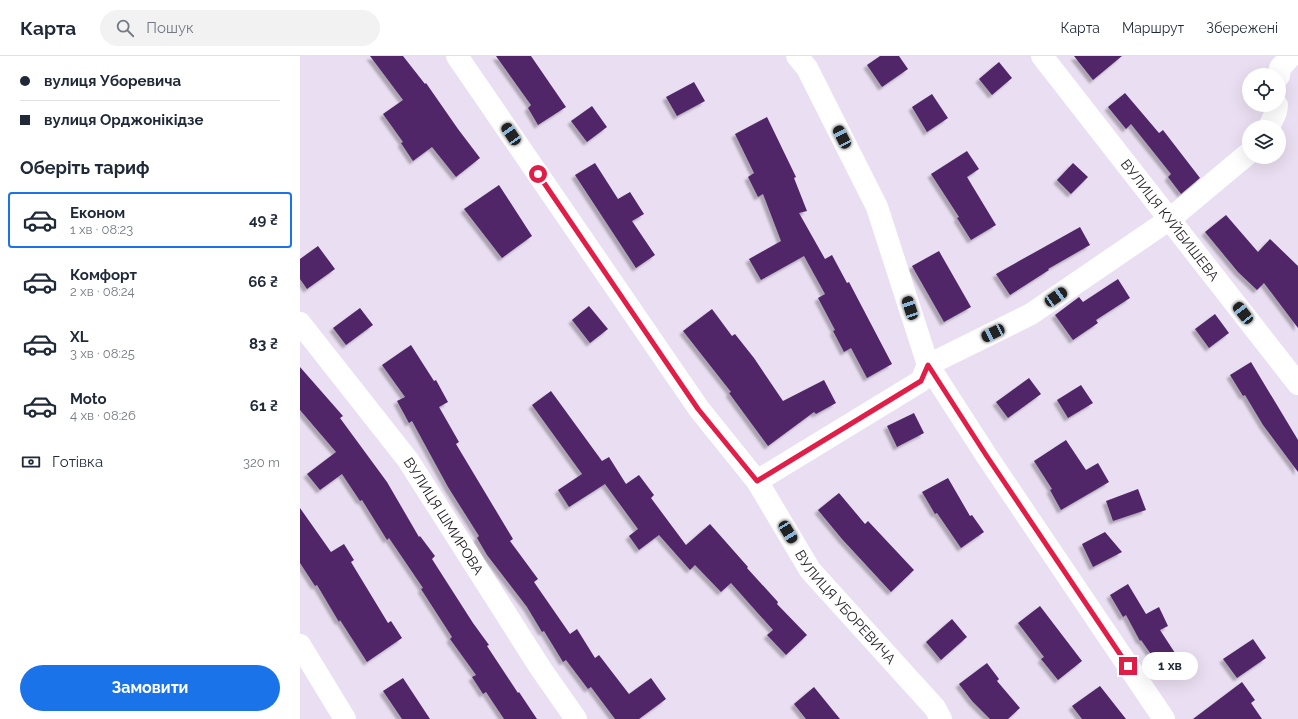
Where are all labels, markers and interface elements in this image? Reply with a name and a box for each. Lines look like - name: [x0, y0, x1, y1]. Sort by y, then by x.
- search box: [100, 10, 380, 46]
- text: Карта: [20, 17, 76, 39]
- icon: search: [114, 17, 136, 39]
- text: Пошук: [146, 19, 194, 37]
- text: Карта: [1061, 20, 1100, 36]
- text: Маршрут: [1122, 20, 1184, 36]
- text: Збережені: [1206, 20, 1278, 36]
- map controls: [1242, 68, 1286, 164]
- button: locate: [1242, 68, 1286, 112]
- text: вулиця Уборевича: [44, 72, 181, 90]
- text: вулиця Орджонікідзе: [44, 111, 203, 129]
- button: layers: [1242, 120, 1286, 164]
- car: [499, 121, 523, 147]
- car: [831, 124, 853, 150]
- street label: ВУЛИЦЯ КУЙБИШЕВА: [1118, 156, 1223, 284]
- text: Оберіть тариф: [20, 157, 150, 178]
- route start: [529, 165, 547, 183]
- icon: car: [22, 202, 58, 238]
- text: Економ: [70, 204, 125, 222]
- text: 49 ₴: [249, 211, 278, 229]
- text: 1 хв · 08:23: [70, 222, 133, 237]
- icon: car: [22, 264, 58, 300]
- text: Комфорт: [70, 266, 137, 284]
- text: 66 ₴: [248, 273, 278, 291]
- text: 2 хв · 08:24: [70, 284, 135, 299]
- car: [1043, 285, 1069, 309]
- car: [901, 295, 919, 321]
- car: [1231, 300, 1255, 326]
- car: [980, 322, 1006, 344]
- icon: car: [22, 326, 58, 362]
- text: XL: [70, 328, 88, 346]
- text: 83 ₴: [249, 335, 278, 353]
- text: 3 хв · 08:25: [70, 346, 135, 361]
- icon: car: [22, 388, 58, 424]
- text: Moto: [70, 390, 107, 408]
- text: 61 ₴: [250, 397, 278, 415]
- text: 4 хв · 08:26: [70, 408, 136, 423]
- icon: cash: [20, 451, 42, 473]
- text: Готівка: [52, 453, 103, 471]
- text: 320 m: [243, 455, 280, 470]
- street label: ВУЛИЦЯ ШМИРОВА: [401, 455, 487, 578]
- car: [777, 519, 799, 545]
- street label: ВУЛИЦЯ УБОРЕВИЧА: [792, 547, 899, 667]
- callout: 1 хв: [1142, 652, 1198, 680]
- route end: [1119, 657, 1137, 675]
- text: 1 хв: [1158, 658, 1182, 673]
- button: Замовити: [20, 665, 280, 711]

